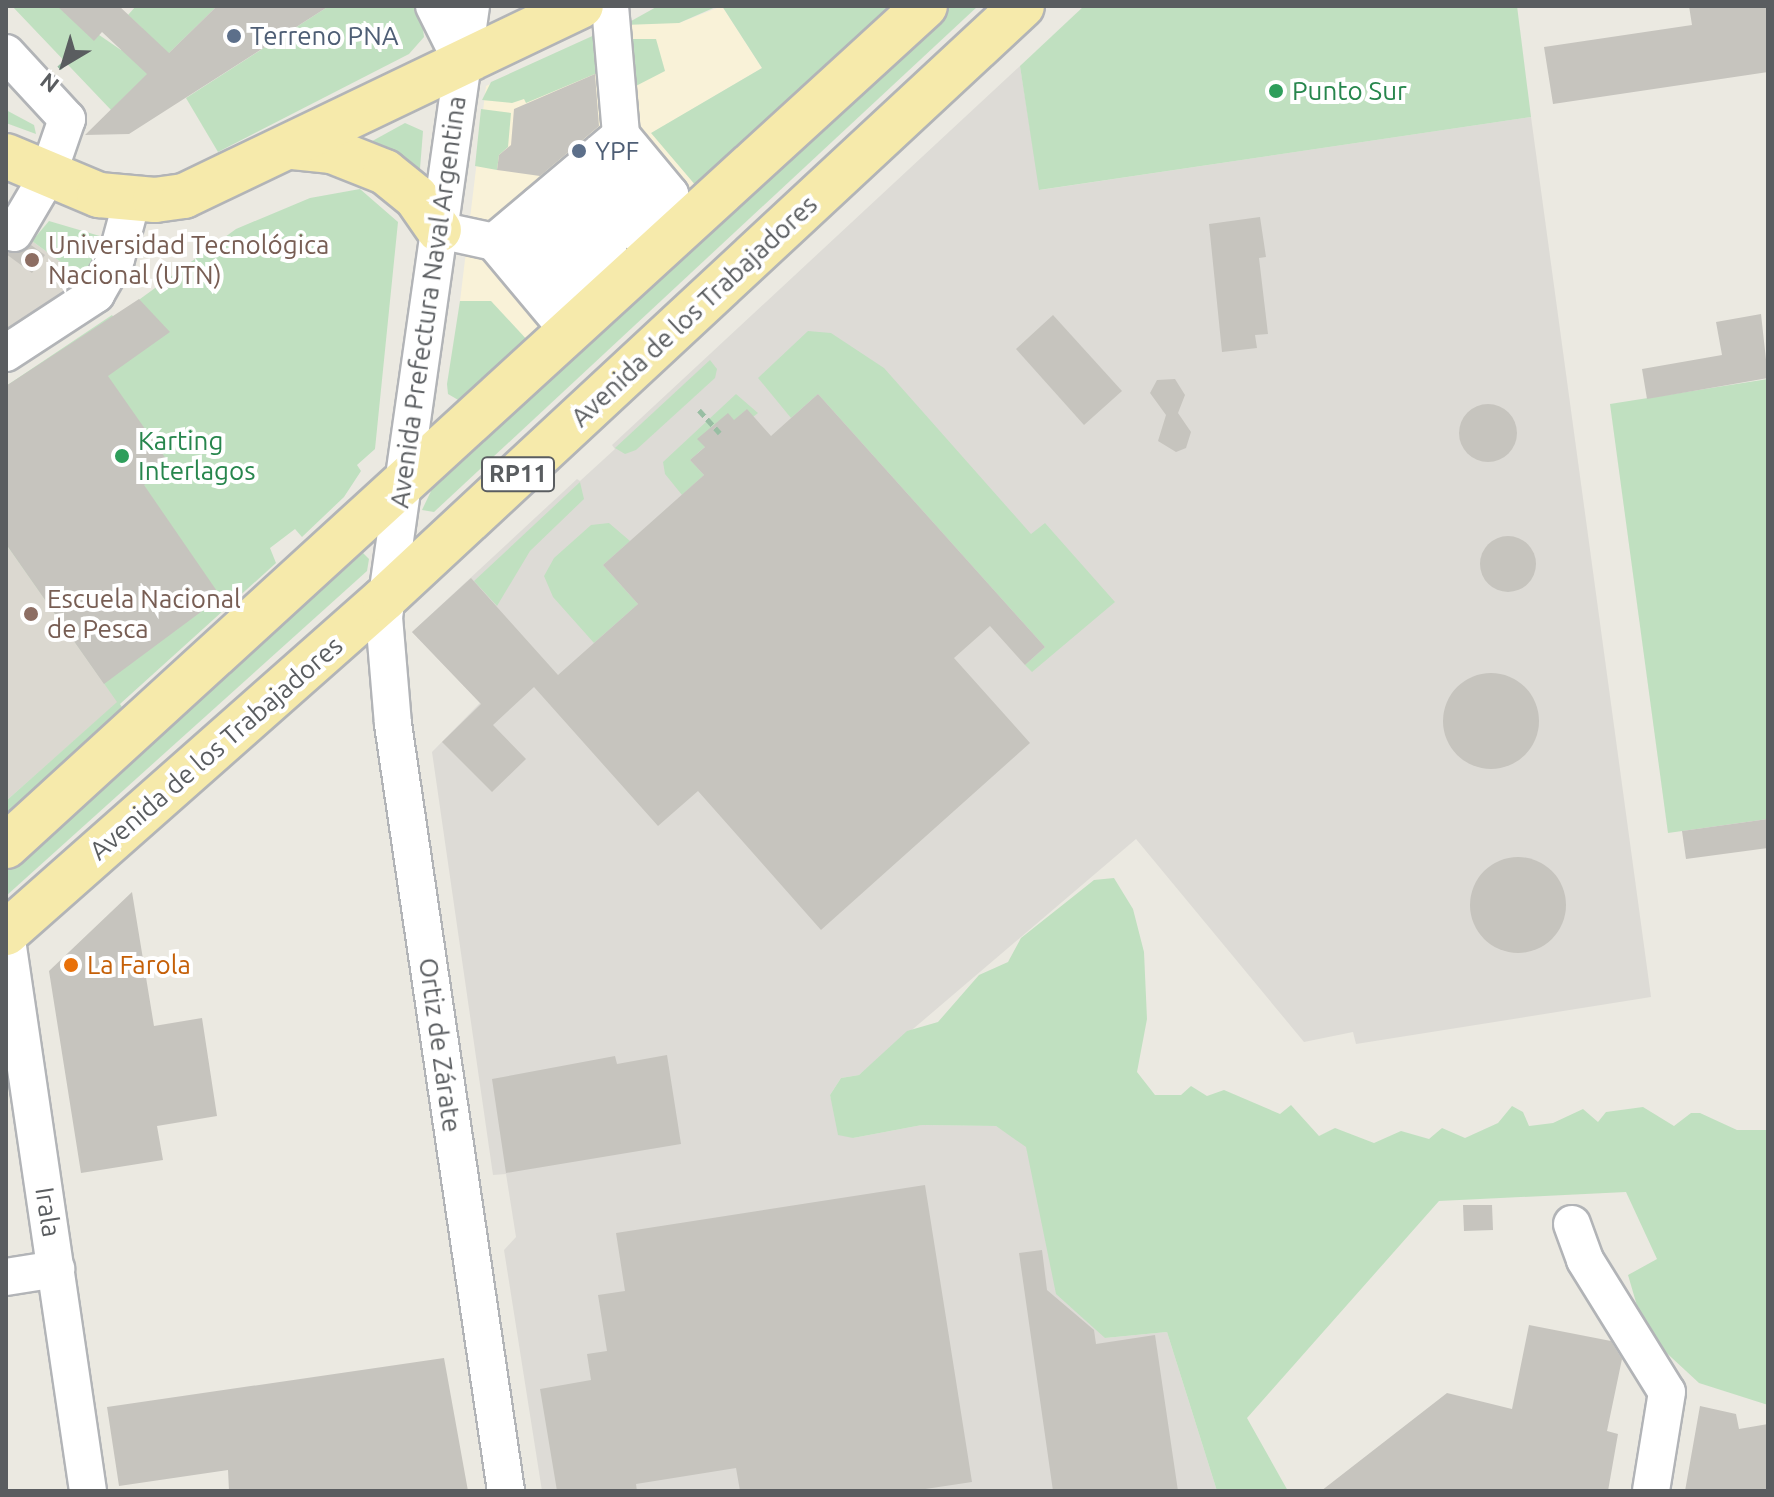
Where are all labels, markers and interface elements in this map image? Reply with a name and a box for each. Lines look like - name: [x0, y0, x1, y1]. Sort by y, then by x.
- place label: Terreno PNA: [250, 20, 399, 52]
- north arrow: [24, 24, 104, 104]
- marker: Terreno PNA: [225, 27, 243, 45]
- text: N: [35, 68, 63, 98]
- place label: Punto Sur: [1292, 75, 1407, 107]
- marker: Punto Sur: [1267, 82, 1285, 100]
- street label: Avenida Prefectura Naval Argentina: [384, 94, 472, 510]
- place label: YPF: [595, 135, 639, 167]
- marker: YPF: [570, 142, 588, 160]
- street label: Avenida de los Trabajadores: [565, 189, 823, 433]
- place label: Universidad Tecnológica Nacional (UTN): [48, 229, 329, 290]
- marker: Universidad Tecnológica Nacional (UTN): [23, 251, 41, 269]
- place label: Karting Interlagos: [138, 425, 256, 486]
- marker: Karting Interlagos: [113, 447, 131, 465]
- road number: RP11: [480, 454, 556, 494]
- place label: Escuela Nacional de Pesca: [47, 583, 241, 644]
- marker: Escuela Nacional de Pesca: [22, 605, 40, 623]
- street label: Avenida de los Trabajadores: [83, 630, 349, 866]
- place label: La Farola: [87, 949, 191, 981]
- marker: La Farola: [62, 956, 80, 974]
- street label: Ortiz de Zárate: [412, 956, 468, 1134]
- street label: Irala: [29, 1185, 67, 1239]

